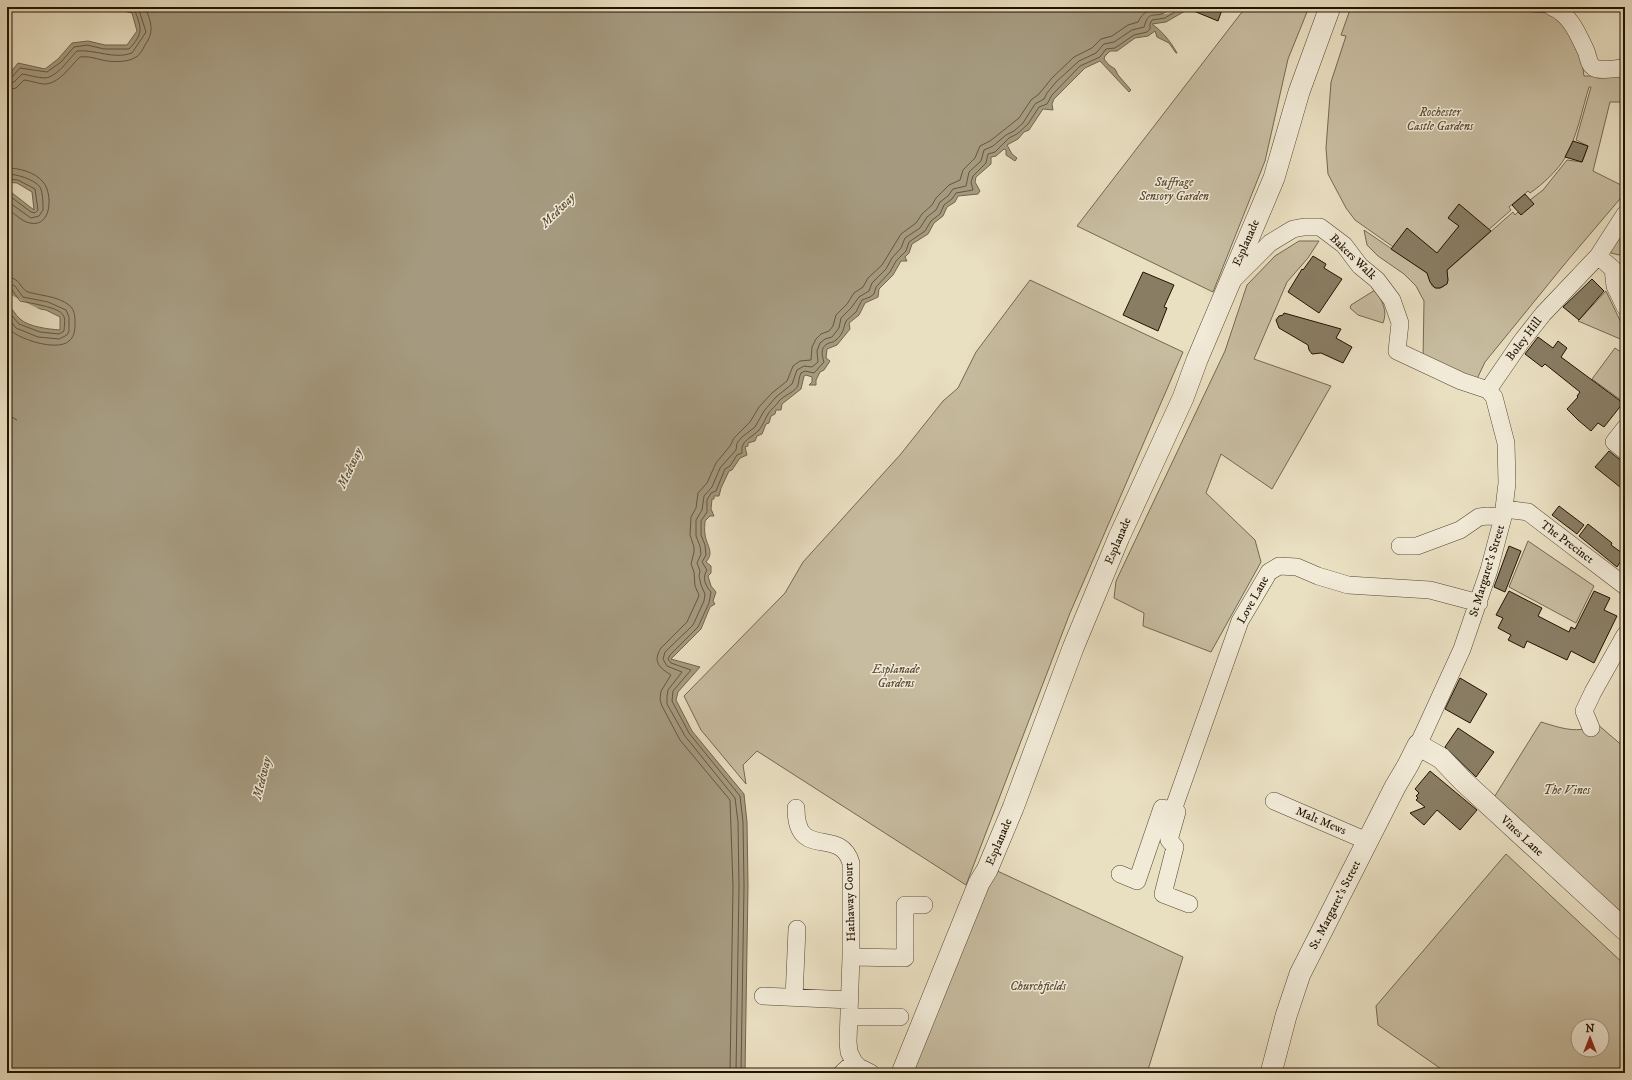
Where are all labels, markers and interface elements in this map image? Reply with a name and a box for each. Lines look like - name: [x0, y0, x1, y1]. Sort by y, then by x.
- park label: Rochester Castle Gardens: [1407, 105, 1474, 134]
- park label: Suffrage Sensory Garden: [1138, 175, 1209, 204]
- water label: Medway: [537, 189, 579, 231]
- street label: Esplanade: [1229, 217, 1263, 269]
- street label: Bakers Walk: [1326, 231, 1380, 283]
- street label: Boley Hill: [1503, 314, 1545, 364]
- water label: Medway: [333, 444, 367, 492]
- street label: Esplanade: [1101, 515, 1135, 567]
- street label: The Precinct: [1537, 517, 1597, 567]
- street label: St Margaret's Street: [1466, 523, 1508, 619]
- street label: Love Lane: [1234, 574, 1272, 626]
- park label: Esplanade Gardens: [871, 662, 921, 691]
- water label: Medway: [249, 754, 275, 802]
- park label: The Vines: [1544, 783, 1591, 798]
- street label: Malt Mews: [1293, 804, 1349, 838]
- street label: Vines Lane: [1497, 812, 1547, 860]
- street label: Esplanade: [982, 816, 1016, 868]
- street label: St. Margaret's Street: [1306, 858, 1364, 952]
- street label: Hathaway Court: [841, 862, 859, 942]
- park label: Churchfields: [1010, 979, 1066, 994]
- north arrow: [1570, 1018, 1610, 1058]
- text: N: [1585, 1022, 1595, 1036]

